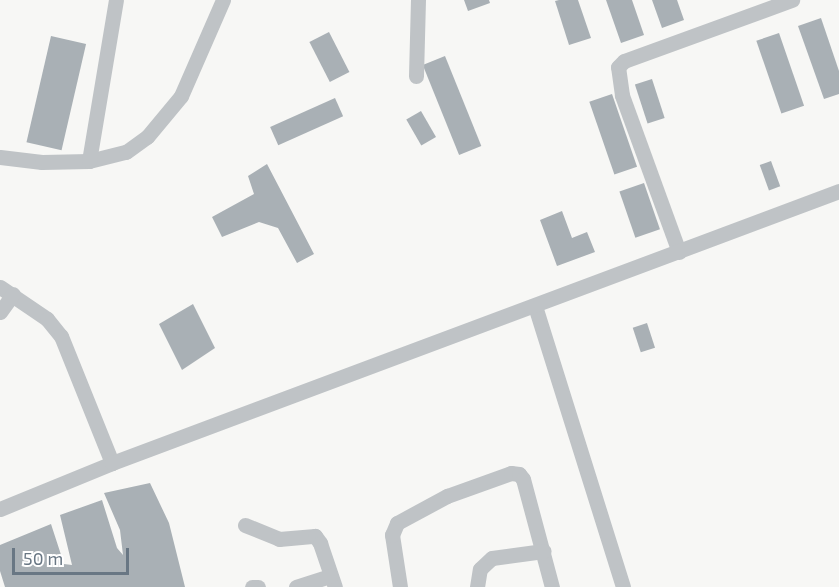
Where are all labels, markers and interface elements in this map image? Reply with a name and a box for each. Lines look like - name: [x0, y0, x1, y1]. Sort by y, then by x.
- scale bar: [15, 536, 132, 574]
- text: 50 m: [23, 547, 63, 569]

